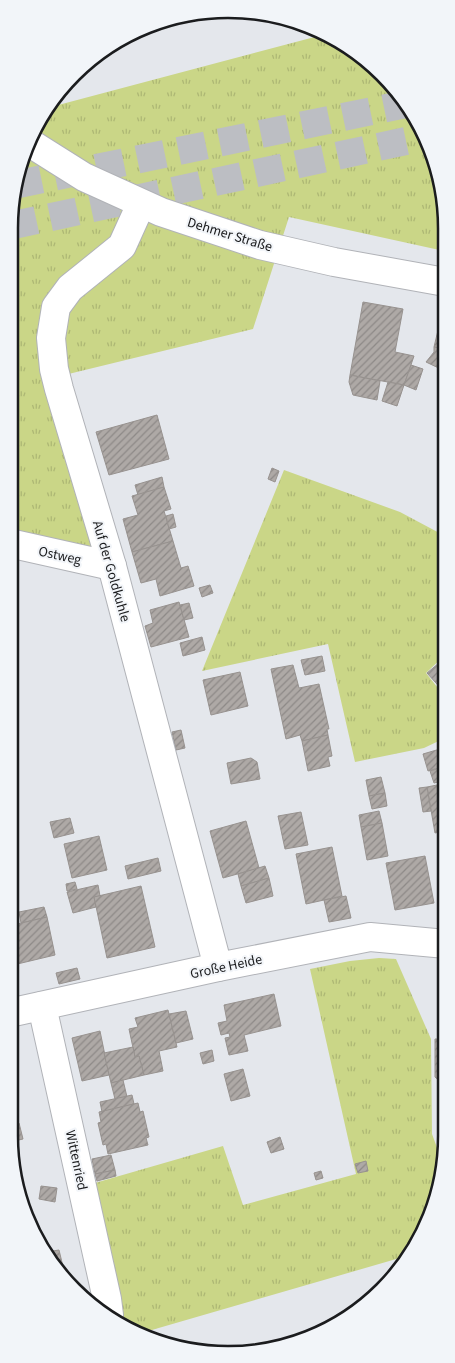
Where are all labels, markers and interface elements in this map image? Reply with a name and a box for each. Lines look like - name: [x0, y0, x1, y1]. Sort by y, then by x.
- street label: Dehmer Straße: [185, 213, 275, 257]
- street label: Auf der Goldkuhle: [87, 518, 135, 624]
- street label: Ostweg: [36, 542, 83, 570]
- street label: Große Heide: [188, 950, 264, 984]
- street label: Wittenried: [60, 1128, 92, 1192]

